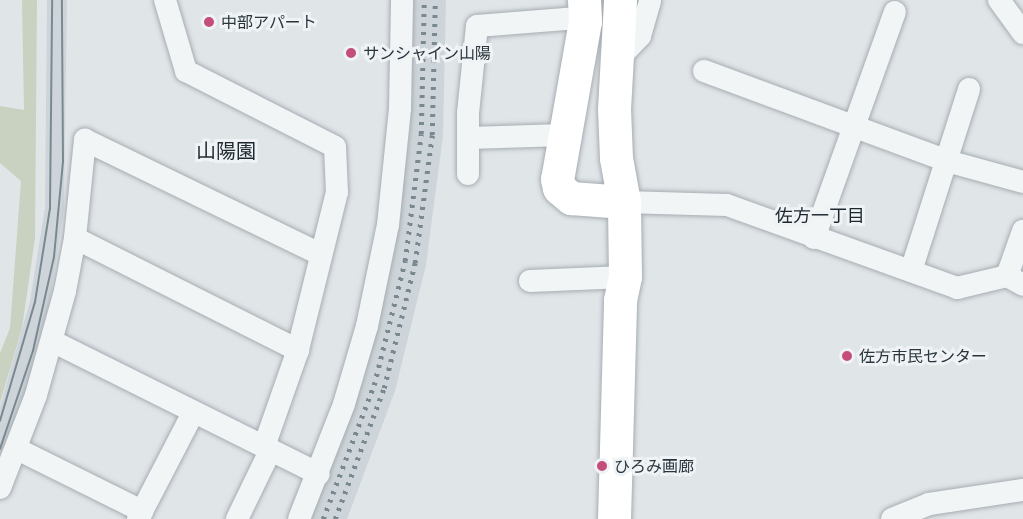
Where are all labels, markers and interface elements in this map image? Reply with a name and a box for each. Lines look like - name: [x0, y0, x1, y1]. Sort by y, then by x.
- place label: 中部アパート: [221, 12, 317, 32]
- marker: 中部アパート: [202, 15, 216, 29]
- place label: サンシャイン山陽: [363, 43, 491, 63]
- marker: サンシャイン山陽: [344, 46, 358, 60]
- district label: 山陽園: [196, 139, 256, 163]
- district label: 佐方一丁目: [775, 205, 865, 227]
- place label: 佐方市民センター: [859, 346, 987, 366]
- marker: 佐方市民センター: [840, 349, 854, 363]
- place label: ひろみ画廊: [614, 456, 694, 476]
- marker: ひろみ画廊: [595, 459, 609, 473]

